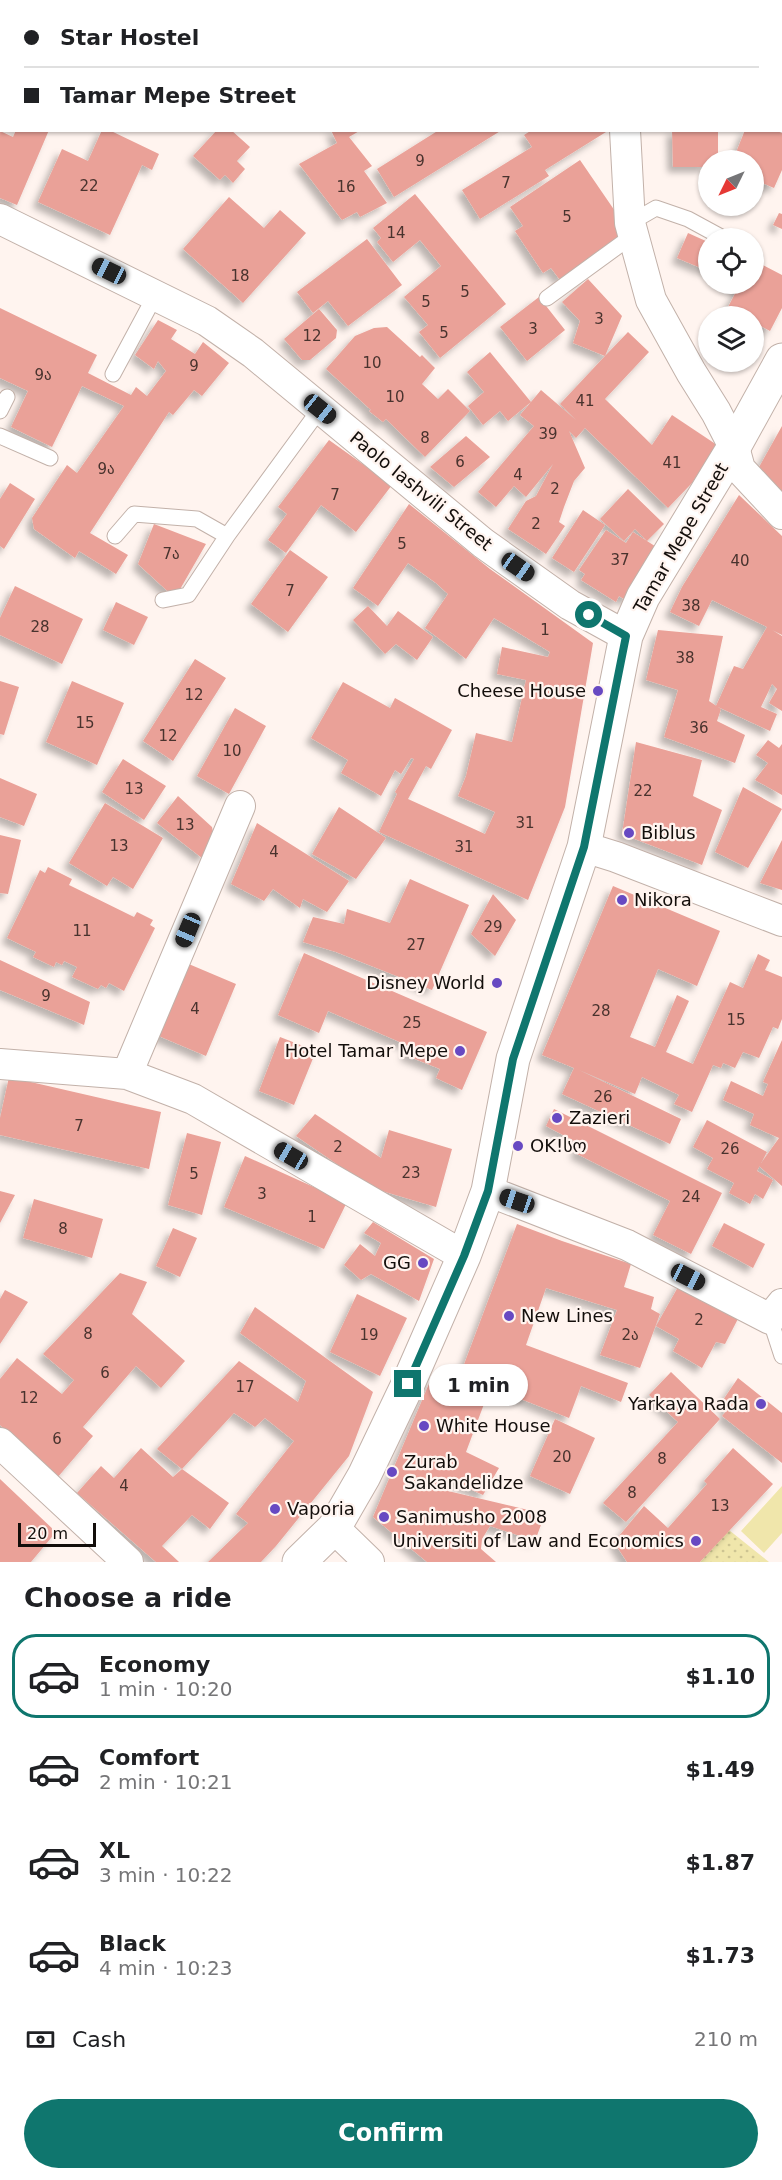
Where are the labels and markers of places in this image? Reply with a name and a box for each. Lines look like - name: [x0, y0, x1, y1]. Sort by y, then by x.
- place label: Cheese House: [457, 680, 586, 701]
- marker: Cheese House: [591, 684, 605, 698]
- place label: Biblus: [641, 822, 696, 843]
- marker: Biblus: [622, 826, 636, 840]
- place label: Nikora: [634, 889, 692, 910]
- marker: Nikora: [615, 893, 629, 907]
- place label: Disney World: [366, 972, 485, 993]
- marker: Disney World: [490, 976, 504, 990]
- place label: Hotel Tamar Mepe: [285, 1040, 448, 1061]
- marker: Hotel Tamar Mepe: [453, 1044, 467, 1058]
- place label: Zazieri: [569, 1107, 630, 1128]
- marker: Zazieri: [550, 1111, 564, 1125]
- place label: OK!სო: [530, 1135, 587, 1156]
- marker: OK!სო: [511, 1139, 525, 1153]
- place label: GG: [383, 1252, 411, 1273]
- marker: GG: [416, 1256, 430, 1270]
- place label: New Lines: [521, 1305, 613, 1326]
- marker: New Lines: [502, 1309, 516, 1323]
- place label: Yarkaya Rada: [627, 1393, 749, 1414]
- marker: Yarkaya Rada: [754, 1397, 768, 1411]
- place label: White House: [436, 1415, 550, 1436]
- marker: White House: [417, 1419, 431, 1433]
- place label: Zurab Sakandelidze: [404, 1451, 523, 1493]
- marker: Zurab Sakandelidze: [385, 1465, 399, 1479]
- place label: Vaporia: [287, 1498, 355, 1519]
- marker: Vaporia: [268, 1502, 282, 1516]
- place label: Sanimusho 2008: [396, 1506, 547, 1527]
- marker: Sanimusho 2008: [377, 1510, 391, 1524]
- place label: Universiti of Law and Economics: [392, 1530, 684, 1551]
- marker: Universiti of Law and Economics: [689, 1534, 703, 1548]

